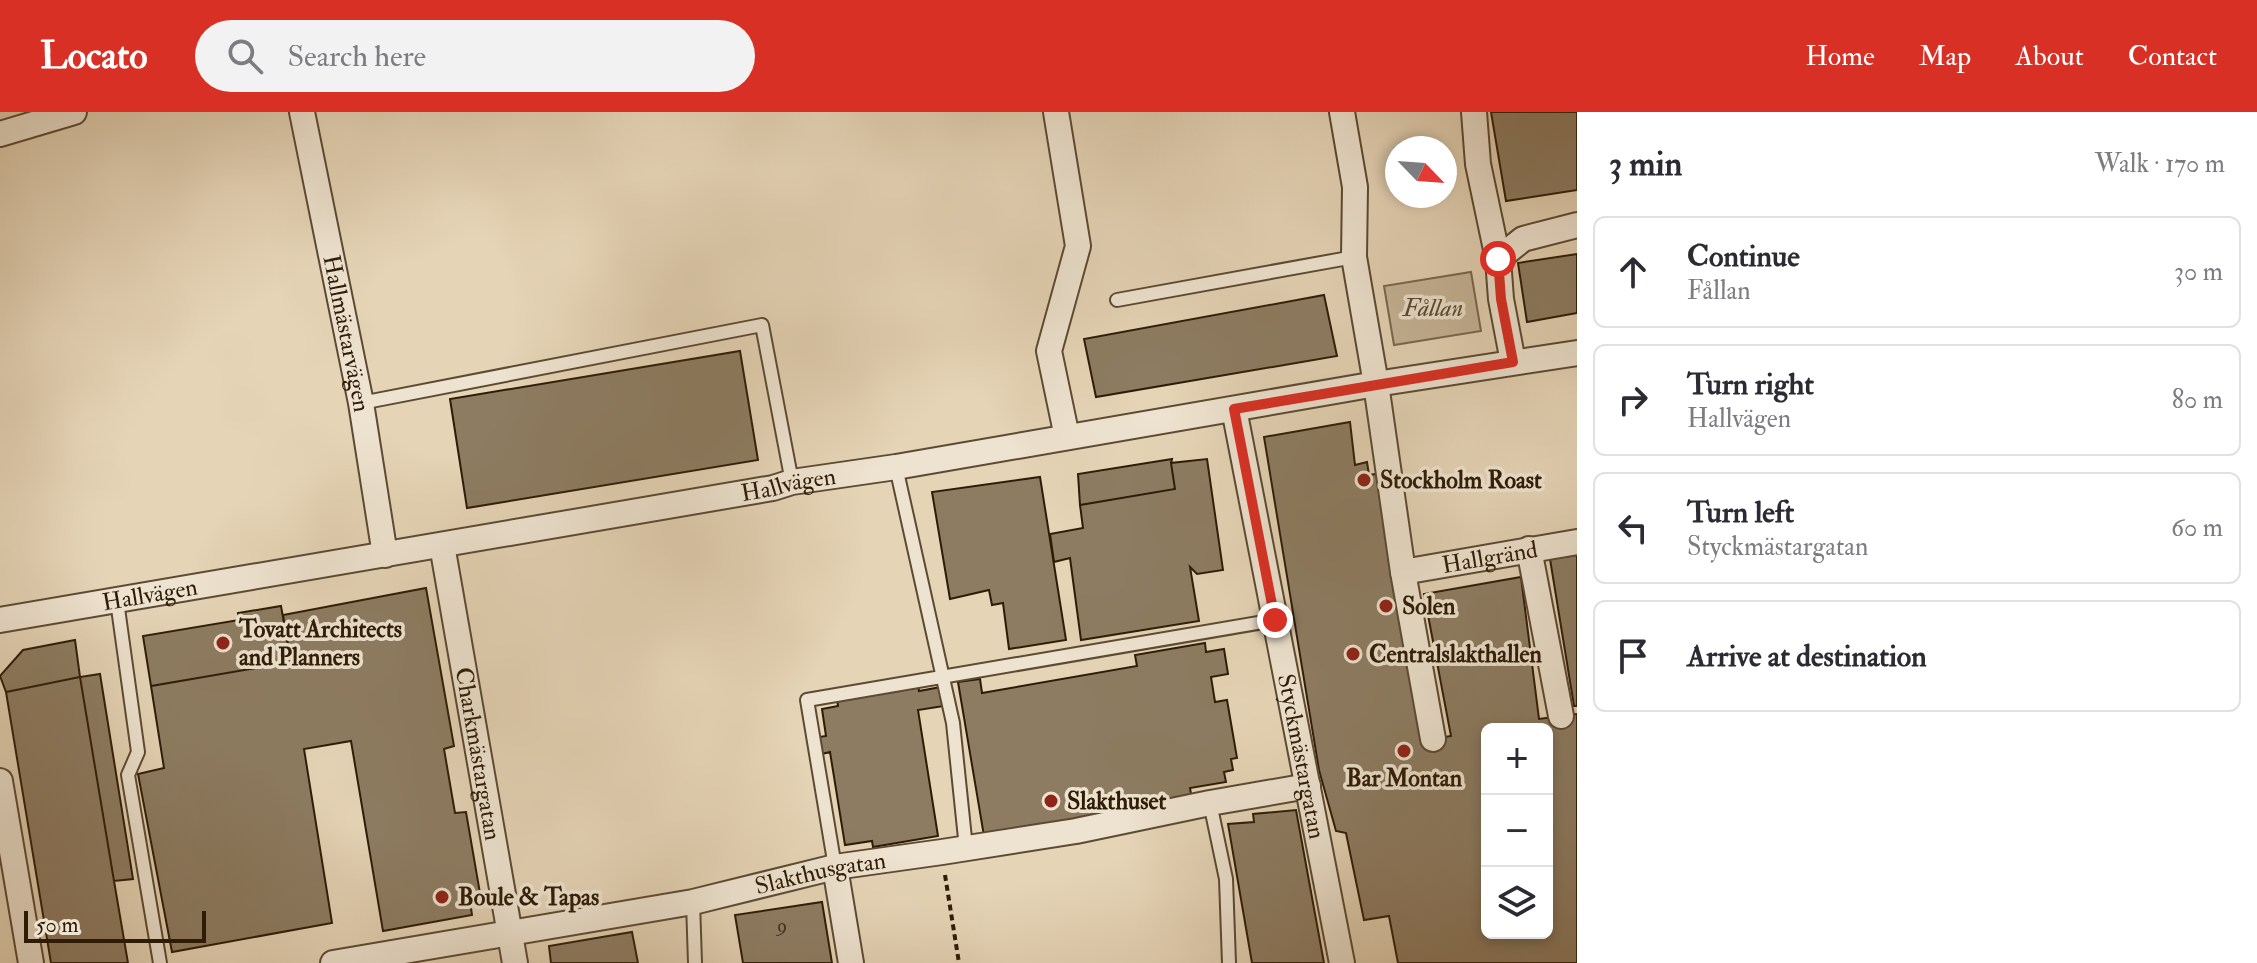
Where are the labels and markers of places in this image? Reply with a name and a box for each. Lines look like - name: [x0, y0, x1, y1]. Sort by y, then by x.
- place label: Stockholm Roast: [1380, 465, 1542, 496]
- marker: Stockholm Roast: [1355, 471, 1373, 489]
- place label: Solen: [1402, 591, 1456, 622]
- marker: Solen: [1377, 597, 1395, 615]
- place label: Tovatt Architects and Planners: [238, 614, 402, 673]
- marker: Tovatt Architects and Planners: [214, 634, 232, 652]
- place label: Centralslakthallen: [1369, 639, 1542, 670]
- marker: Centralslakthallen: [1344, 645, 1362, 663]
- marker: Bar Montan: [1395, 742, 1413, 760]
- place label: Bar Montan: [1346, 763, 1463, 794]
- place label: Slakthuset: [1067, 786, 1166, 817]
- marker: Slakthuset: [1042, 792, 1060, 810]
- place label: Boule & Tapas: [458, 882, 599, 913]
- marker: Boule & Tapas: [433, 888, 451, 906]

